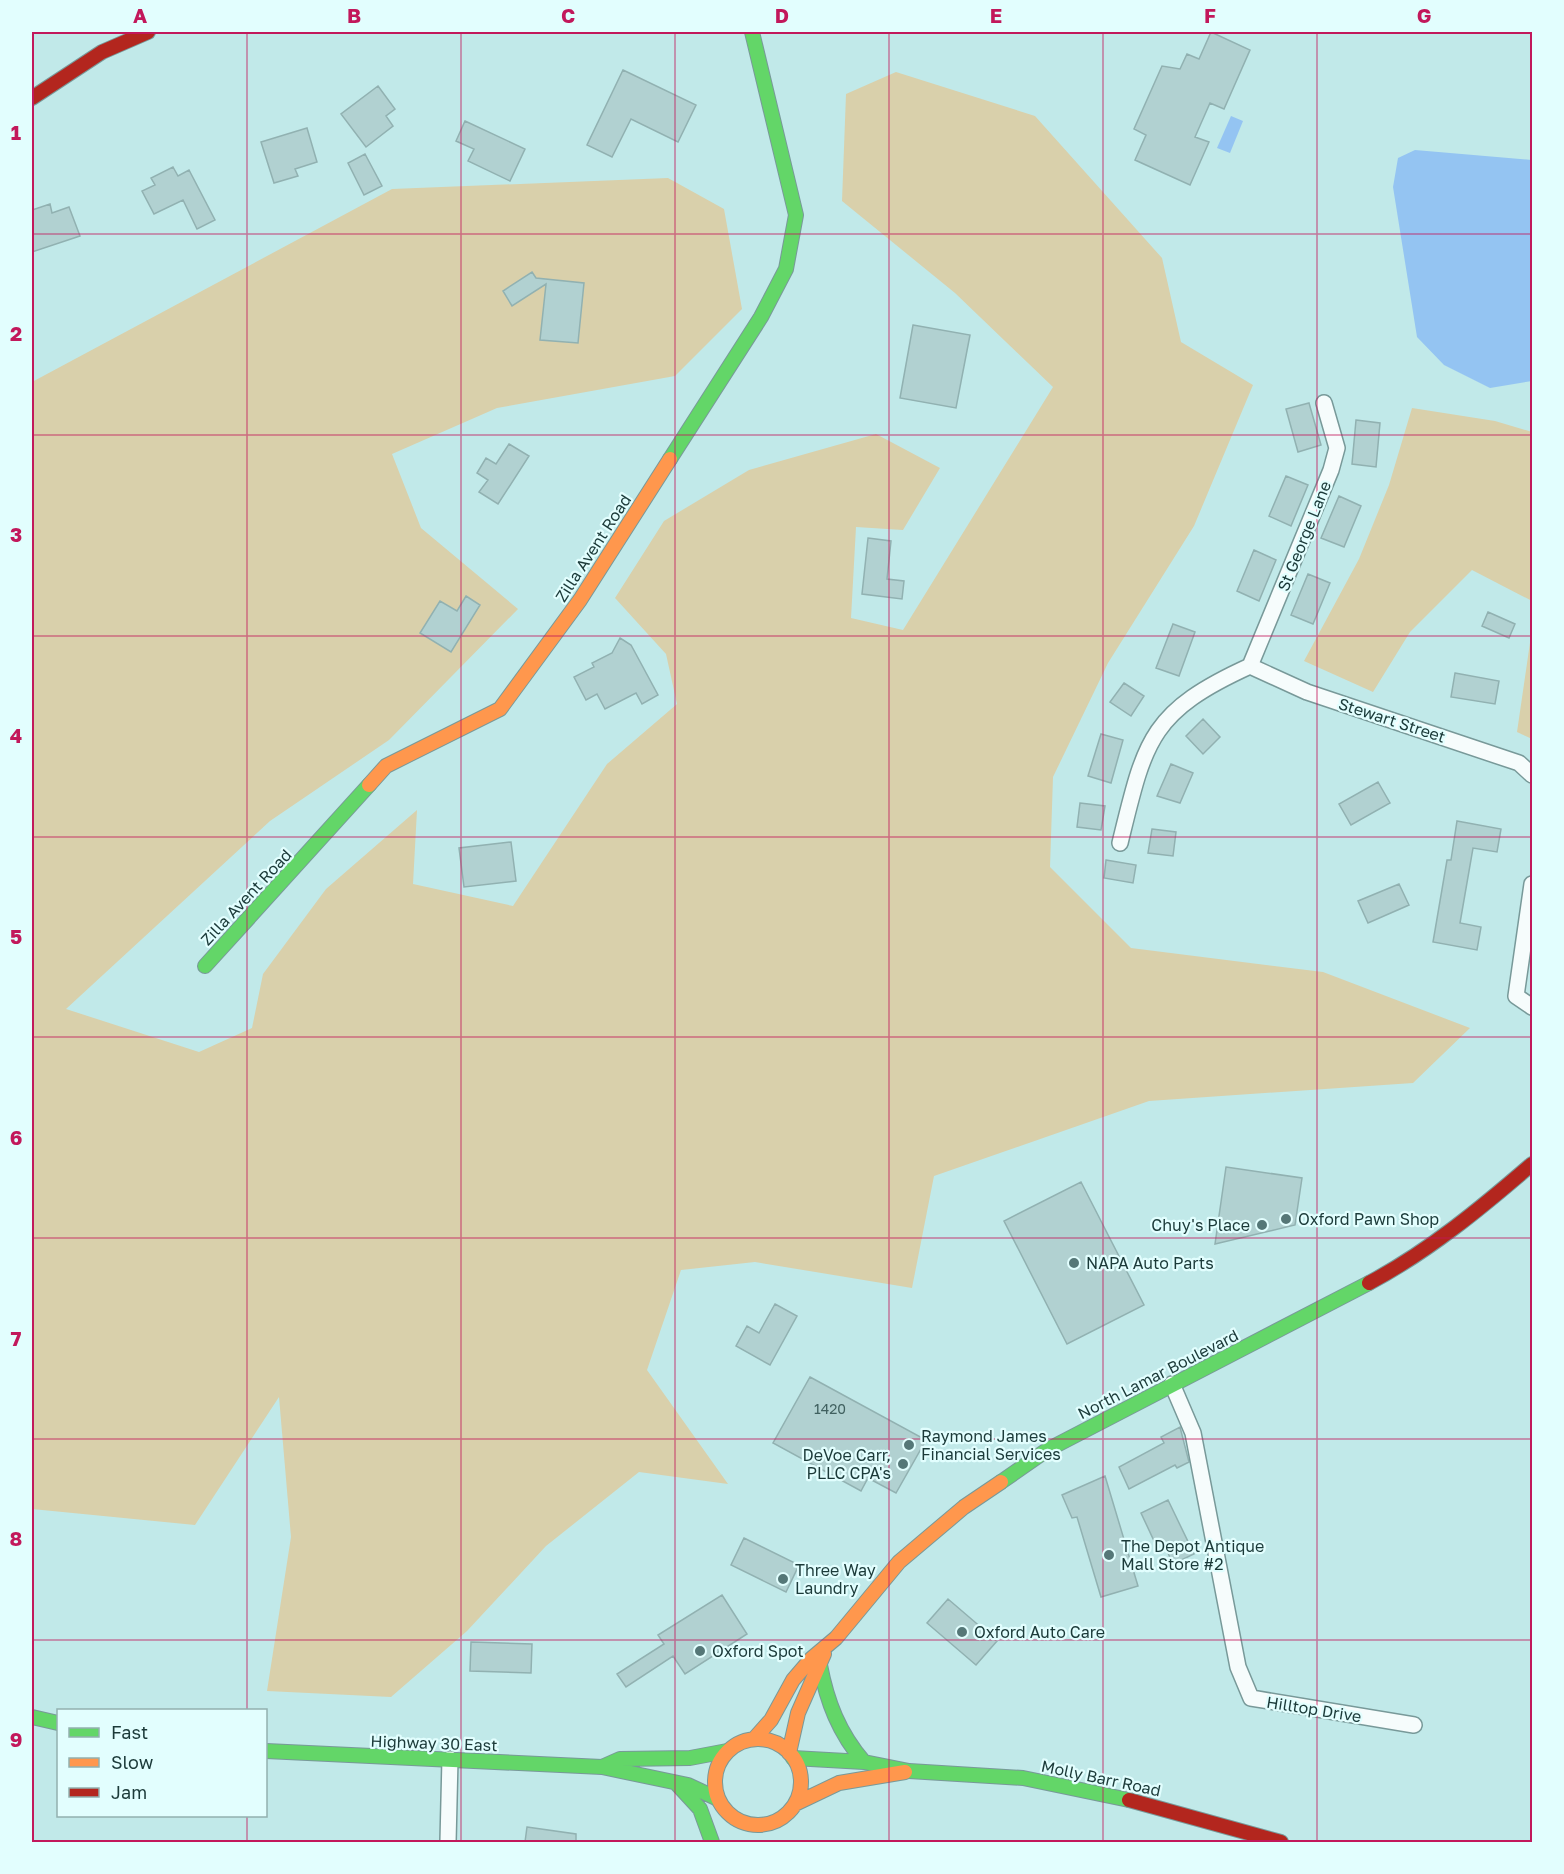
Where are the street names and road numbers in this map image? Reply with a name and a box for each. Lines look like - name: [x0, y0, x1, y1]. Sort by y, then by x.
- street label: St George Lane: [1273, 478, 1335, 594]
- street label: Zilla Avent Road: [551, 490, 635, 606]
- street label: Stewart Street: [1336, 693, 1448, 747]
- street label: Zilla Avent Road: [196, 845, 296, 949]
- street label: North Lamar Boulevard: [1074, 1325, 1242, 1423]
- street label: Hilltop Drive: [1265, 1692, 1363, 1726]
- street label: Highway 30 East: [370, 1731, 498, 1755]
- street label: Molly Barr Road: [1039, 1756, 1163, 1800]

